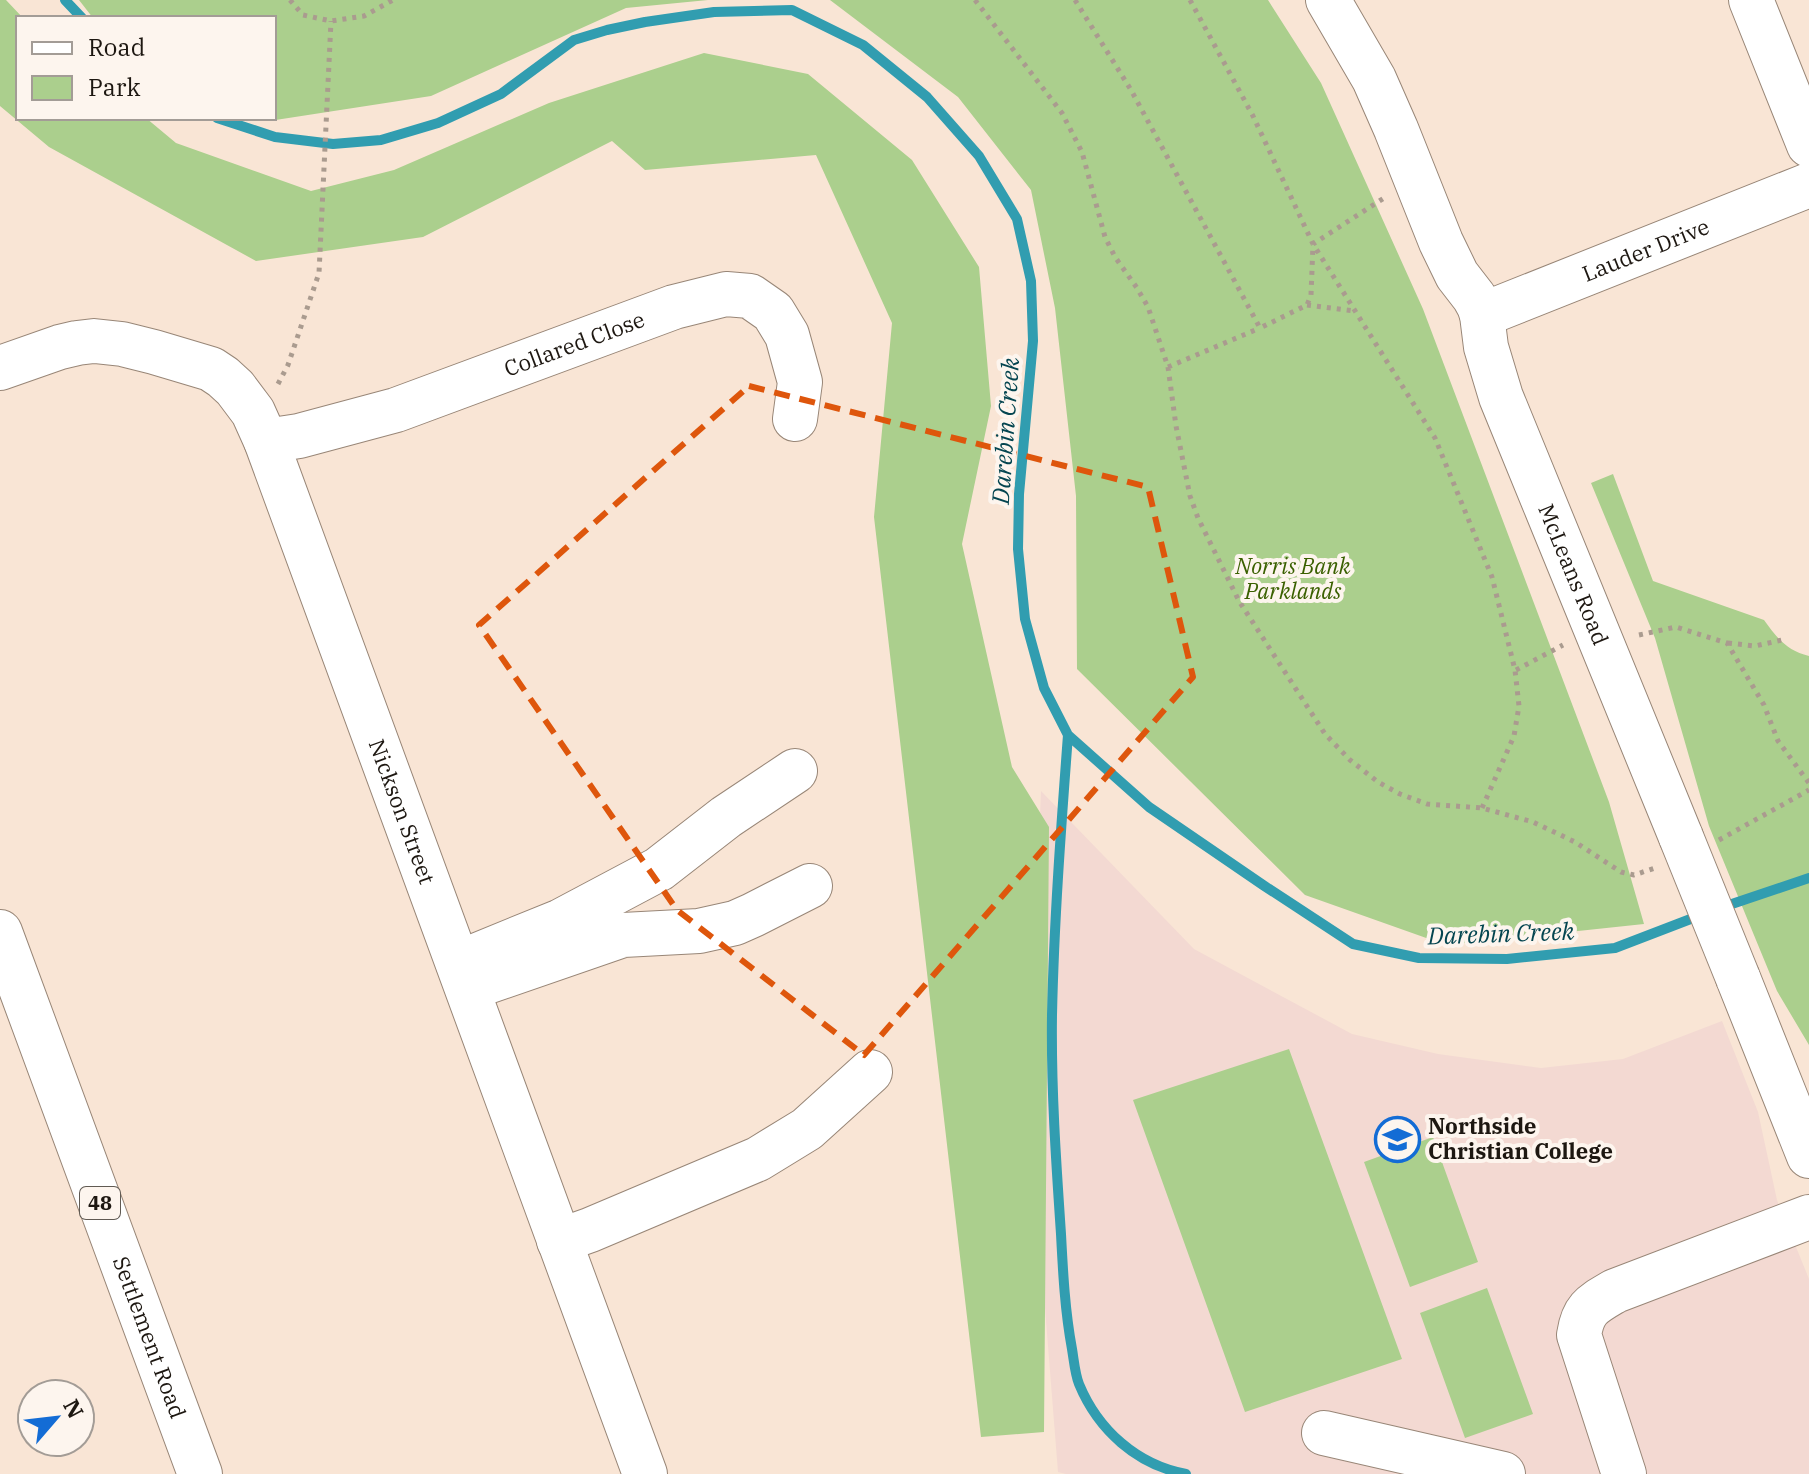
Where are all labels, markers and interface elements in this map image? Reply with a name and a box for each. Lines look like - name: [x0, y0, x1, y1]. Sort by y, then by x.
- legend: [16, 16, 276, 120]
- text: Road: [88, 31, 145, 63]
- text: Park: [88, 71, 140, 103]
- street label: Lauder Drive: [1578, 211, 1713, 288]
- street label: Collared Close: [500, 304, 649, 383]
- water label: Darebin Creek: [984, 356, 1026, 506]
- street label: McLeans Road: [1532, 499, 1616, 649]
- park label: Norris Bank Parklands: [1235, 551, 1351, 605]
- street label: Nickson Street: [363, 735, 442, 888]
- water label: Darebin Creek: [1426, 914, 1575, 952]
- place label: Northside Christian College: [1428, 1111, 1613, 1165]
- school or university icon: Northside Christian College: [1373, 1115, 1421, 1163]
- road number: 48: [80, 1187, 120, 1219]
- street label: Settlement Road: [107, 1252, 193, 1422]
- north arrow: [16, 1378, 96, 1458]
- text: N: [57, 1394, 91, 1423]

